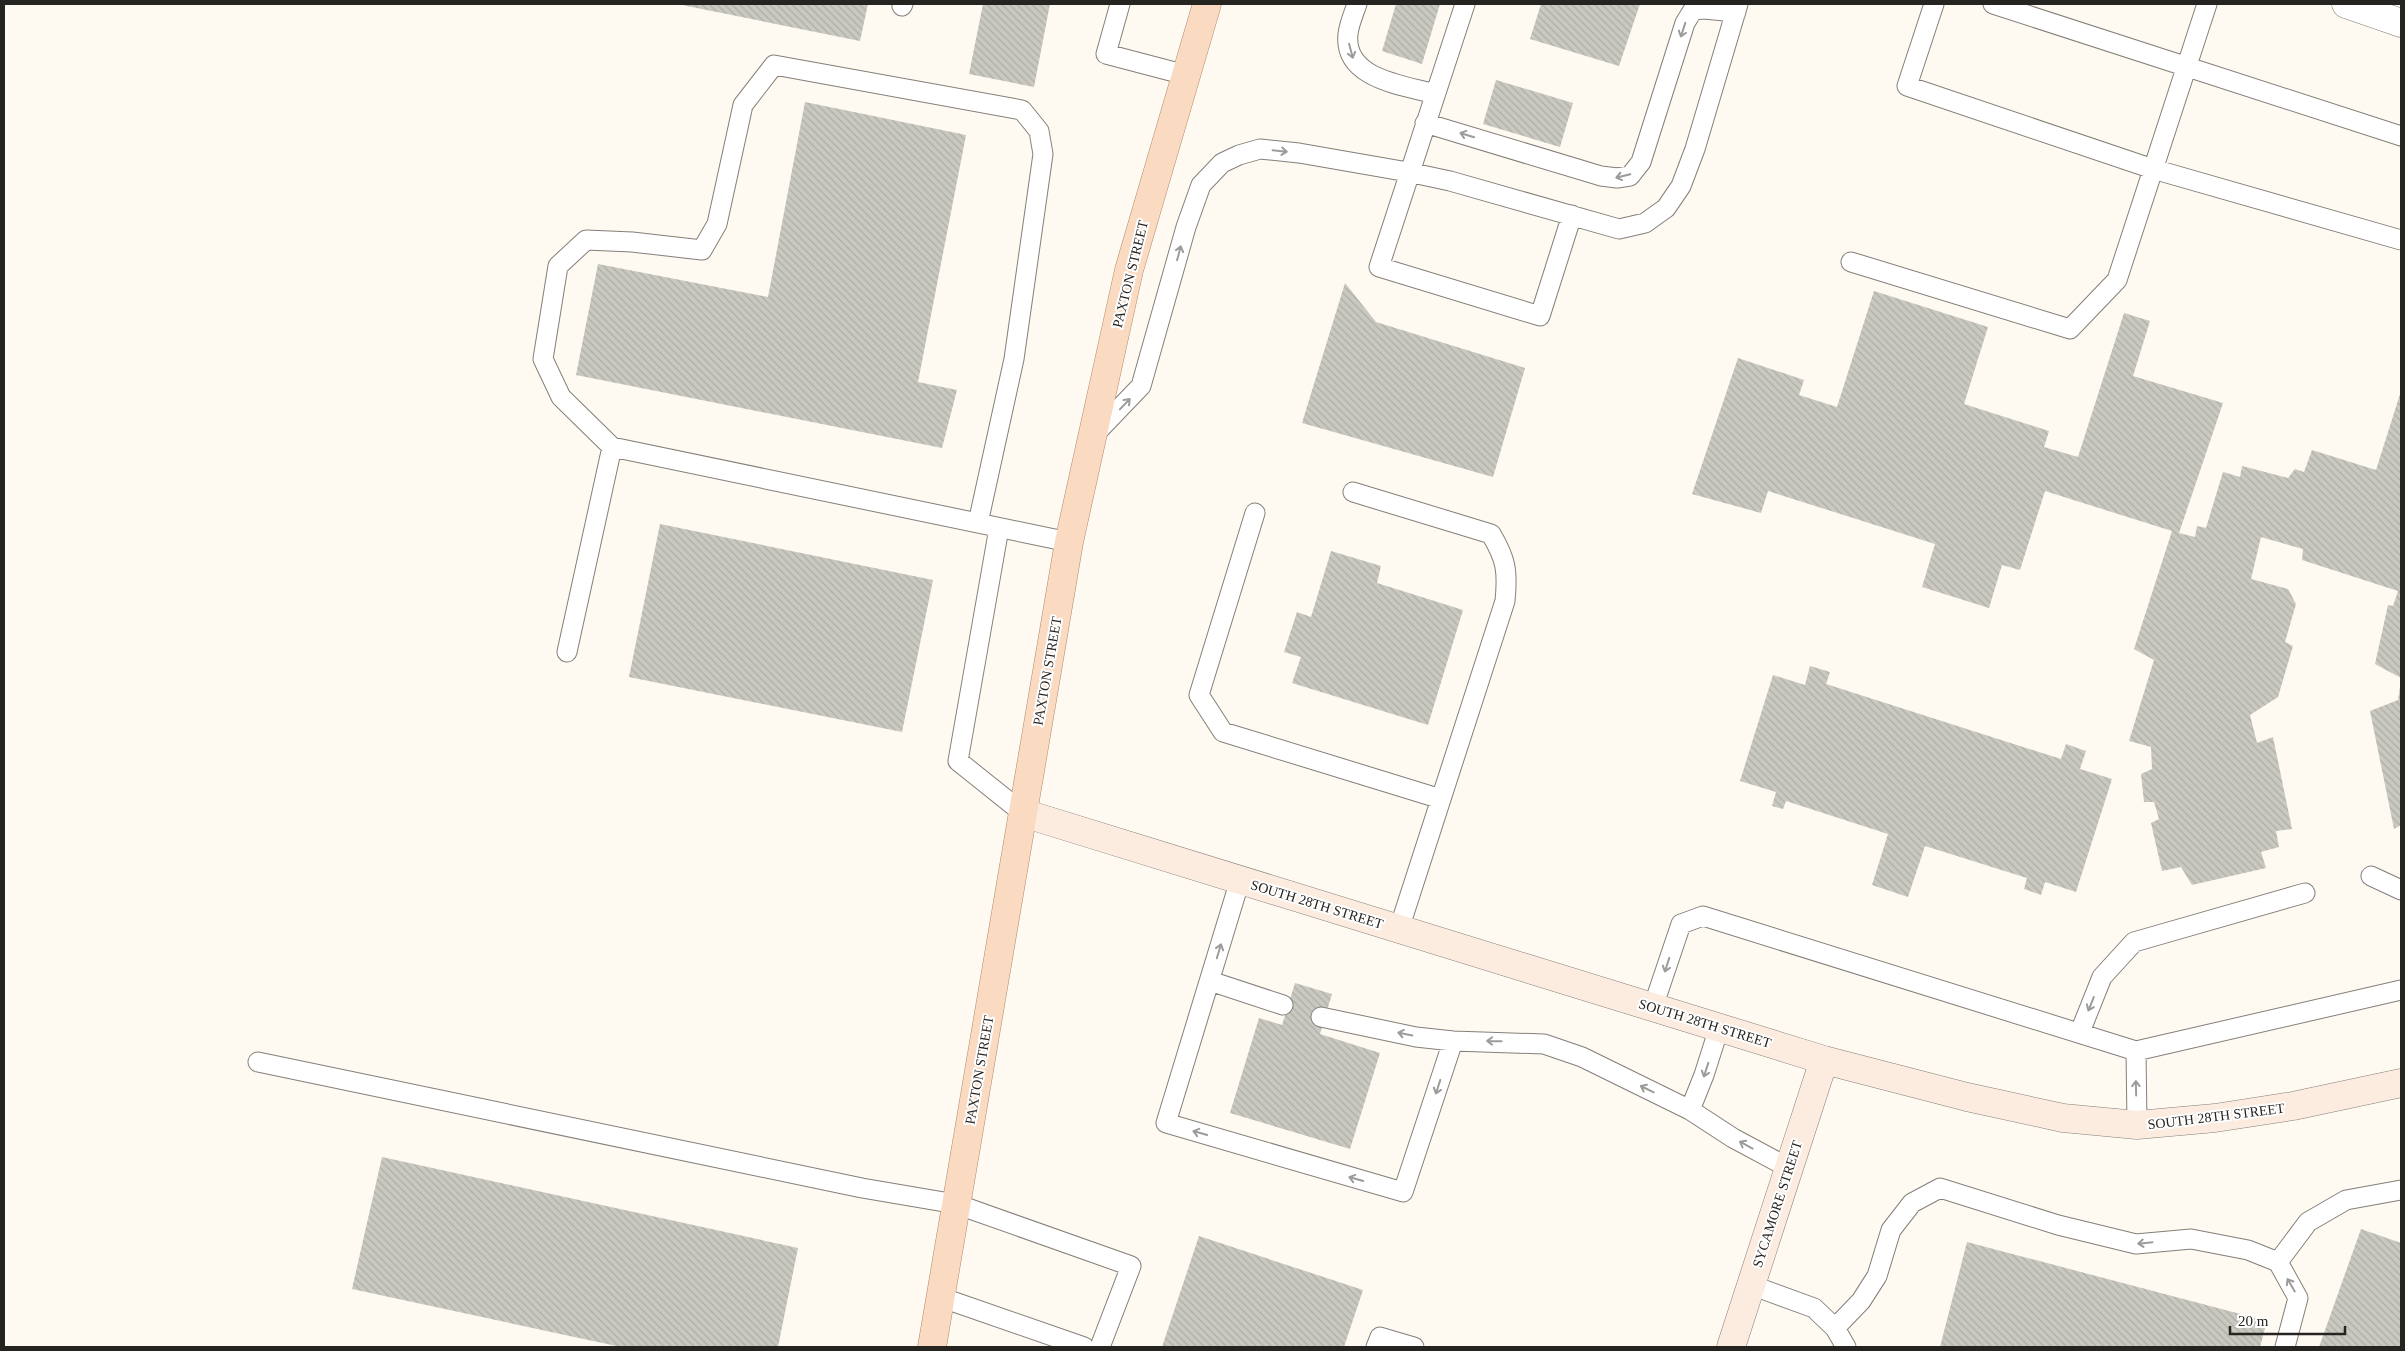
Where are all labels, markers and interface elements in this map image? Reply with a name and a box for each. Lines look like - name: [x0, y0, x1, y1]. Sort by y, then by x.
- one-way arrow: [1677, 22, 1687, 38]
- one-way arrow: [1347, 42, 1356, 58]
- one-way arrow: [1459, 130, 1475, 140]
- one-way arrow: [1271, 146, 1287, 156]
- one-way arrow: [1615, 172, 1631, 181]
- street label: PAXTON STREET: [1110, 218, 1151, 329]
- one-way arrow: [1175, 246, 1185, 262]
- one-way arrow: [1118, 398, 1130, 410]
- street label: PAXTON STREET: [1031, 615, 1065, 727]
- street label: SOUTH 28TH STREET: [1249, 877, 1385, 932]
- one-way arrow: [1214, 943, 1224, 959]
- one-way arrow: [1661, 957, 1671, 973]
- street label: SOUTH 28TH STREET: [1637, 996, 1773, 1051]
- one-way arrow: [2086, 996, 2095, 1011]
- street label: PAXTON STREET: [963, 1014, 997, 1126]
- one-way arrow: [1397, 1029, 1413, 1038]
- one-way arrow: [1486, 1036, 1502, 1046]
- one-way arrow: [1701, 1061, 1710, 1077]
- one-way arrow: [1432, 1079, 1442, 1095]
- one-way arrow: [2132, 1080, 2141, 1096]
- one-way arrow: [1639, 1084, 1654, 1094]
- street label: SOUTH 28TH STREET: [2147, 1101, 2286, 1132]
- one-way arrow: [1192, 1128, 1208, 1137]
- street label: SYCAMORE STREET: [1750, 1138, 1805, 1270]
- one-way arrow: [1739, 1139, 1753, 1149]
- one-way arrow: [1348, 1173, 1364, 1183]
- one-way arrow: [2138, 1239, 2154, 1248]
- one-way arrow: [2285, 1278, 2295, 1292]
- scale bar: [2230, 1304, 2345, 1336]
- text: 20 m: [2238, 1313, 2269, 1329]

